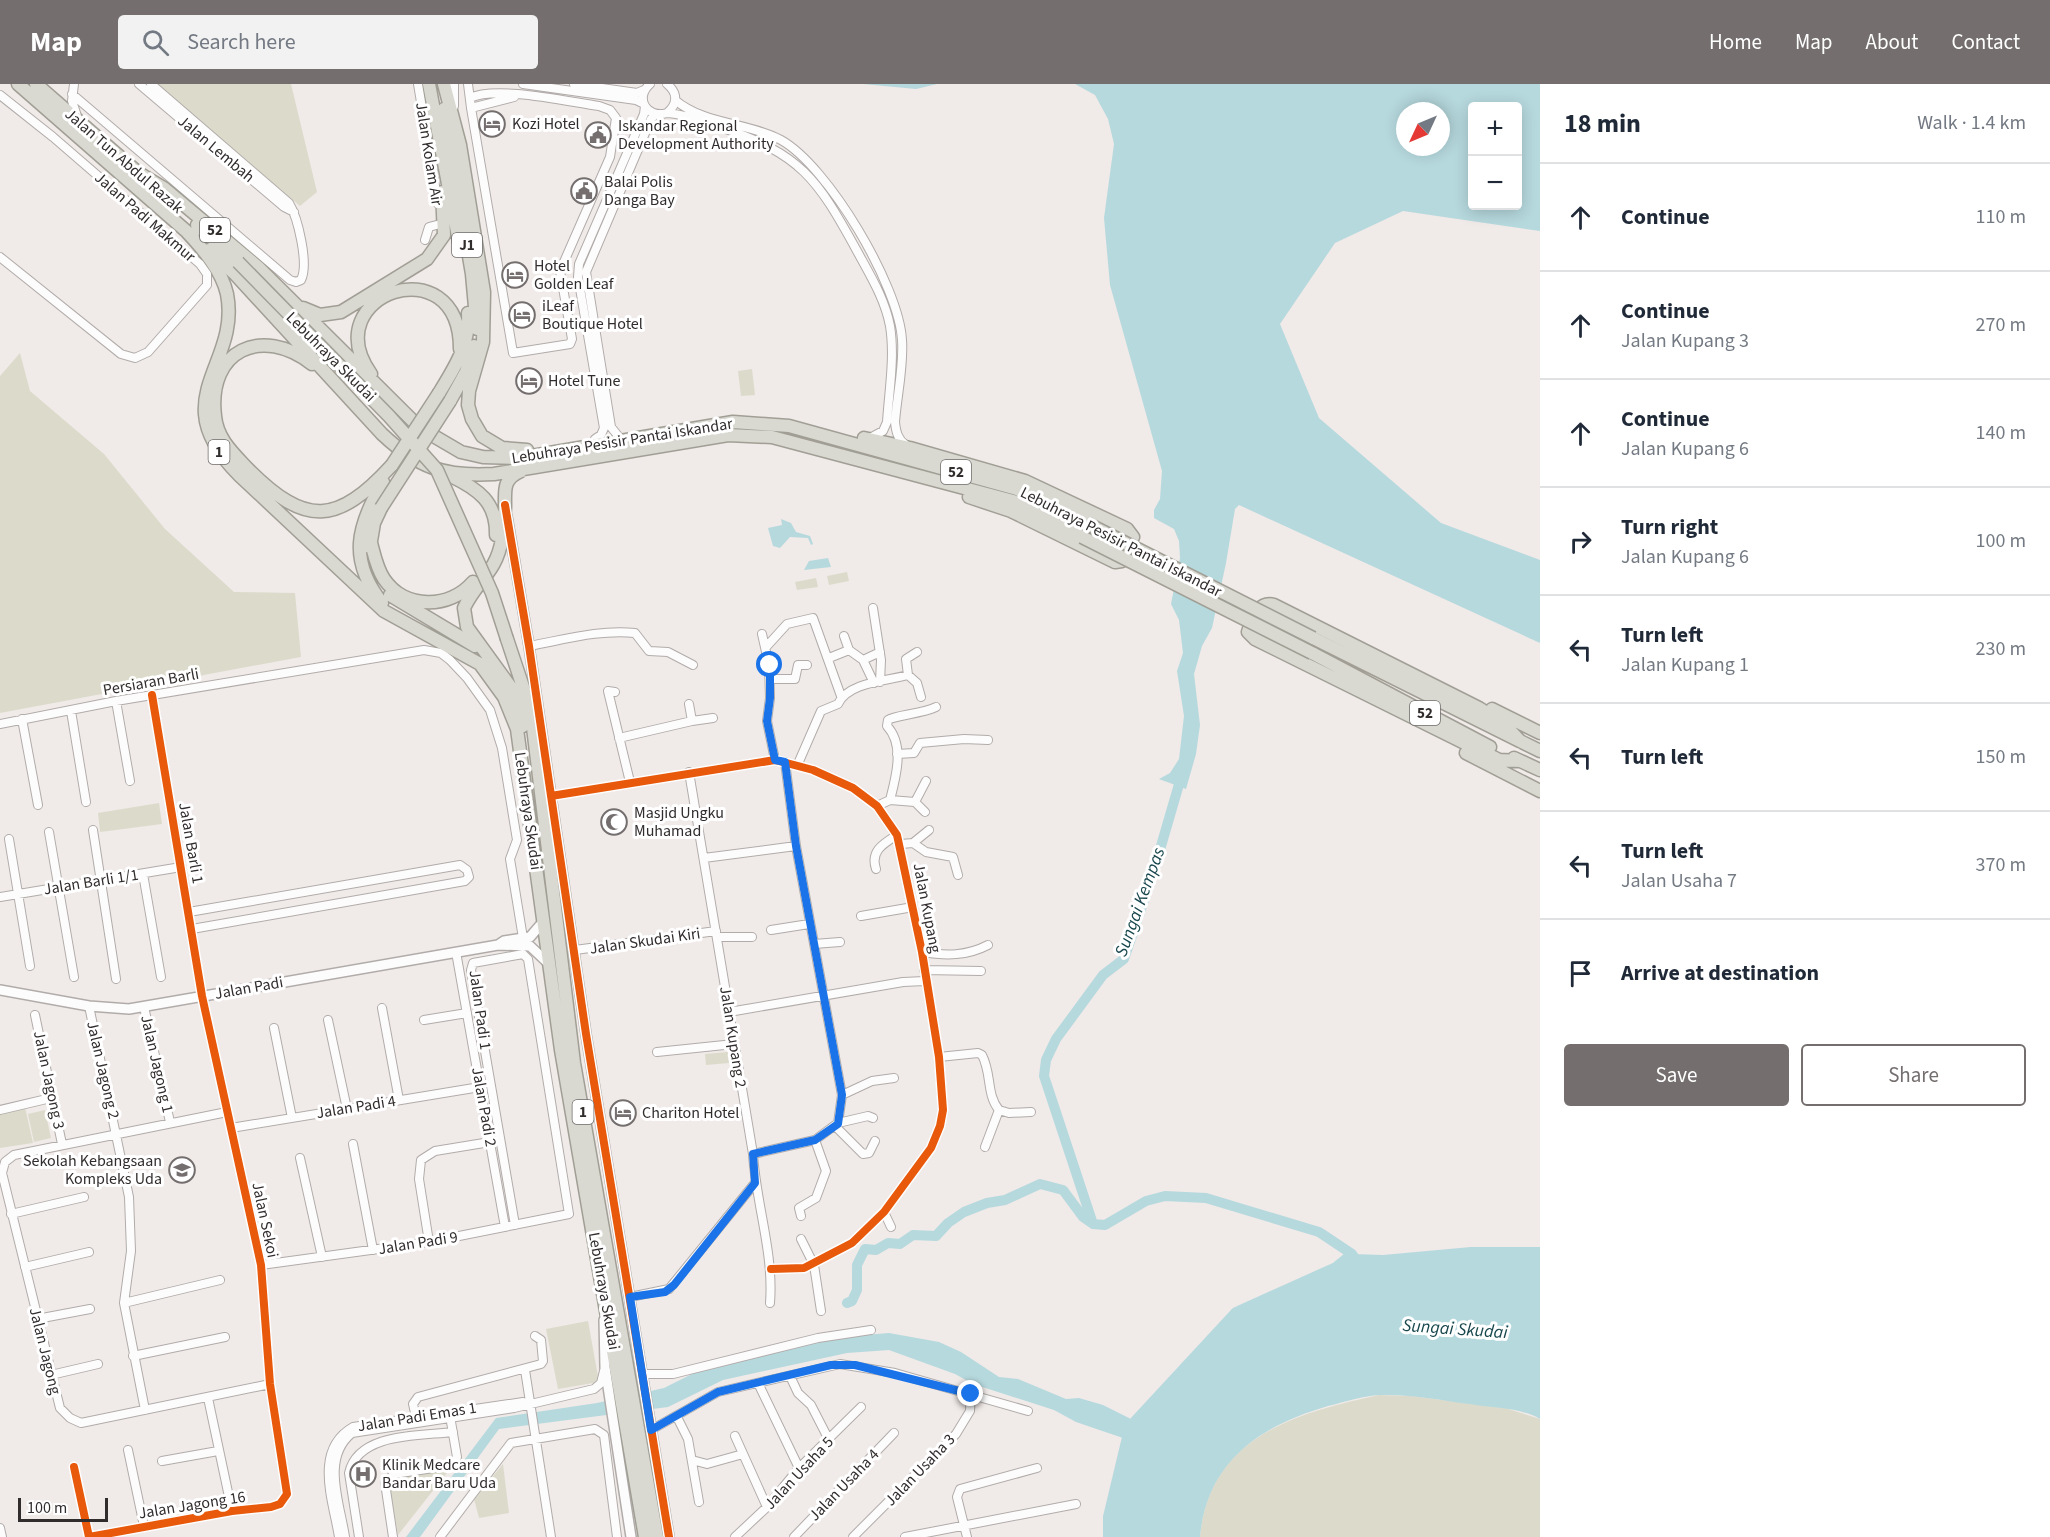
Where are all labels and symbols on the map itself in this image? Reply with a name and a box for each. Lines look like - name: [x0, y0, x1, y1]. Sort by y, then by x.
- street label: Jalan Kolam Air: [410, 101, 448, 208]
- north arrow: [1396, 102, 1450, 156]
- street label: Jalan Tun Abdul Razak: [60, 103, 188, 219]
- hotel icon: Kozi Hotel: [477, 109, 507, 139]
- street label: Jalan Lembah: [173, 110, 259, 188]
- place label: Kozi Hotel: [512, 113, 580, 135]
- place label: Iskandar Regional Development Authority: [618, 115, 774, 155]
- public building icon: Iskandar Regional Development Authority: [583, 120, 613, 150]
- street label: Jalan Padi Makmur: [90, 167, 201, 267]
- place label: Balai Polis Danga Bay: [604, 171, 675, 211]
- public building icon: Balai Polis Danga Bay: [569, 176, 599, 206]
- road number: 52: [200, 218, 230, 242]
- road number: J1: [452, 233, 482, 257]
- place label: Hotel Golden Leaf: [534, 255, 615, 295]
- hotel icon: Hotel Golden Leaf: [500, 260, 530, 290]
- place label: iLeaf Boutique Hotel: [542, 295, 643, 335]
- hotel icon: iLeaf Boutique Hotel: [507, 300, 537, 330]
- street label: Lebuhraya Skudai: [281, 307, 381, 407]
- hotel icon: Hotel Tune: [514, 366, 544, 396]
- place label: Hotel Tune: [548, 370, 621, 392]
- street label: Lebuhraya Pesisir Pantai Iskandar: [510, 413, 735, 469]
- road number: 1: [208, 440, 230, 464]
- road number: 52: [941, 460, 971, 484]
- street label: Lebuhraya Pesisir Pantai Iskandar: [1016, 481, 1226, 603]
- route start: [756, 651, 782, 677]
- street label: Persiaran Barli: [101, 663, 201, 701]
- road number: 52: [1410, 701, 1440, 725]
- street label: Lebuhraya Skudai: [509, 750, 547, 872]
- street label: Jalan Barli 1: [173, 801, 209, 885]
- place label: Masjid Ungku Muhamad: [634, 802, 724, 842]
- mosque icon: Masjid Ungku Muhamad: [599, 807, 629, 837]
- water label: Sungai Kempas: [1109, 844, 1171, 960]
- street label: Jalan Kupang: [908, 861, 946, 955]
- street label: Jalan Barli 1/1: [42, 864, 140, 900]
- street label: Jalan Skudai Kiri: [588, 922, 702, 960]
- street label: Jalan Padi 1: [464, 969, 496, 1051]
- street label: Jalan Padi: [213, 971, 285, 1005]
- street label: Jalan Kupang 2: [714, 985, 752, 1089]
- street label: Jalan Jagong 1: [135, 1013, 179, 1115]
- street label: Jalan Jagong 2: [81, 1019, 125, 1121]
- street label: Jalan Jagong 3: [28, 1029, 70, 1131]
- street label: Jalan Padi 2: [466, 1066, 502, 1148]
- street label: Jalan Padi 4: [315, 1090, 397, 1124]
- hotel icon: Chariton Hotel: [608, 1098, 638, 1128]
- road number: 1: [572, 1100, 594, 1124]
- place label: Chariton Hotel: [642, 1102, 739, 1124]
- place label: Sekolah Kebangsaan Kompleks Uda: [23, 1150, 162, 1190]
- school or university icon: Sekolah Kebangsaan Kompleks Uda: [167, 1155, 197, 1185]
- street label: Jalan Sekoi: [246, 1180, 284, 1260]
- street label: Jalan Padi 9: [377, 1226, 459, 1260]
- street label: Lebuhraya Skudai: [583, 1230, 625, 1352]
- street label: Jalan Jagong: [24, 1305, 66, 1397]
- water label: Sungai Skudai: [1402, 1313, 1509, 1345]
- route end: [957, 1380, 983, 1406]
- street label: Jalan Padi Emas 1: [356, 1397, 478, 1437]
- street label: Jalan Usaha 3: [880, 1429, 960, 1511]
- street label: Jalan Usaha 5: [759, 1432, 839, 1514]
- street label: Jalan Usaha 4: [804, 1444, 884, 1526]
- place label: Klinik Medcare Bandar Baru Uda: [382, 1454, 496, 1494]
- hospital icon: Klinik Medcare Bandar Baru Uda: [348, 1459, 378, 1489]
- street label: Jalan Jagong 16: [137, 1486, 247, 1524]
- scale bar: [18, 1495, 108, 1522]

